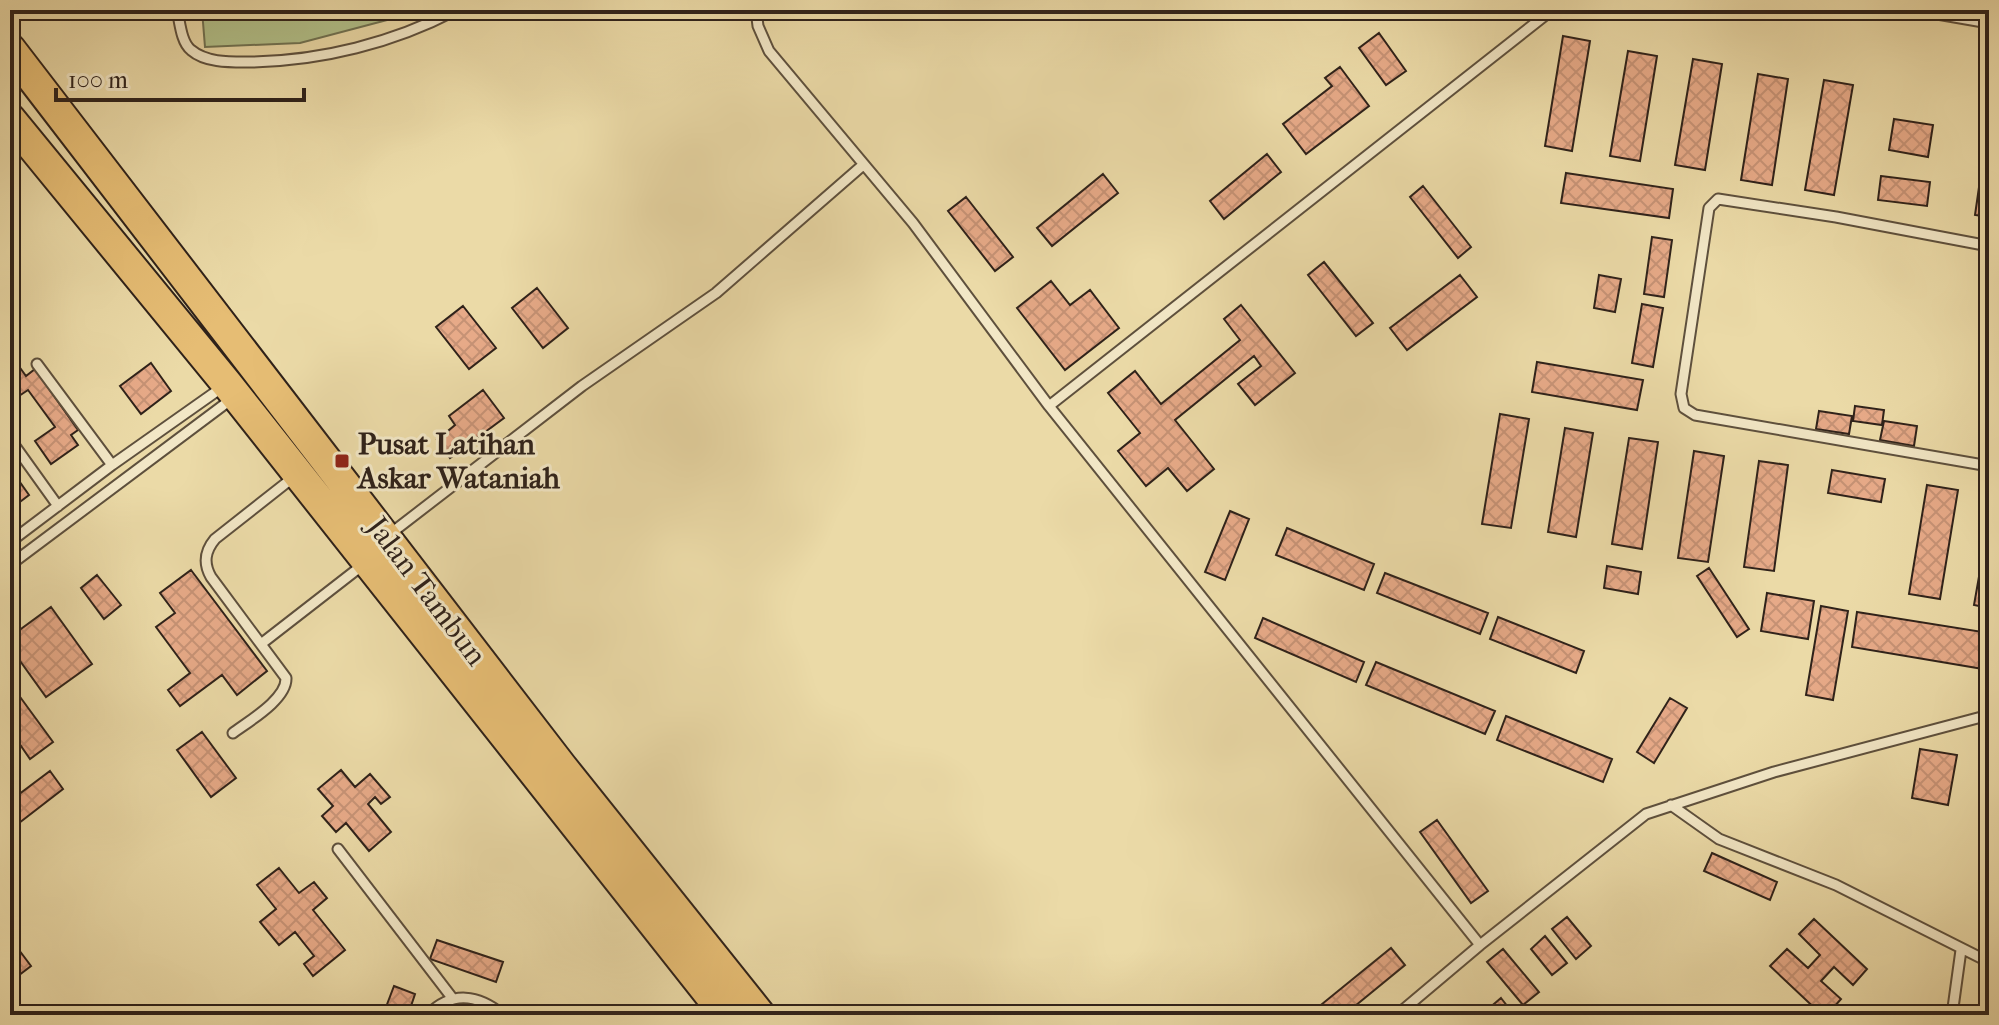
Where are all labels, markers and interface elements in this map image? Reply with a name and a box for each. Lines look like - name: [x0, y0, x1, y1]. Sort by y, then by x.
- scale bar: [56, 52, 304, 102]
- text: 100 m: [68, 66, 128, 94]
- place label: Pusat Latihan Askar Wataniah: [356, 427, 561, 496]
- marker: Pusat Latihan Askar Wataniah: [333, 452, 351, 470]
- street label: Jalan Tambun: [358, 509, 494, 673]

